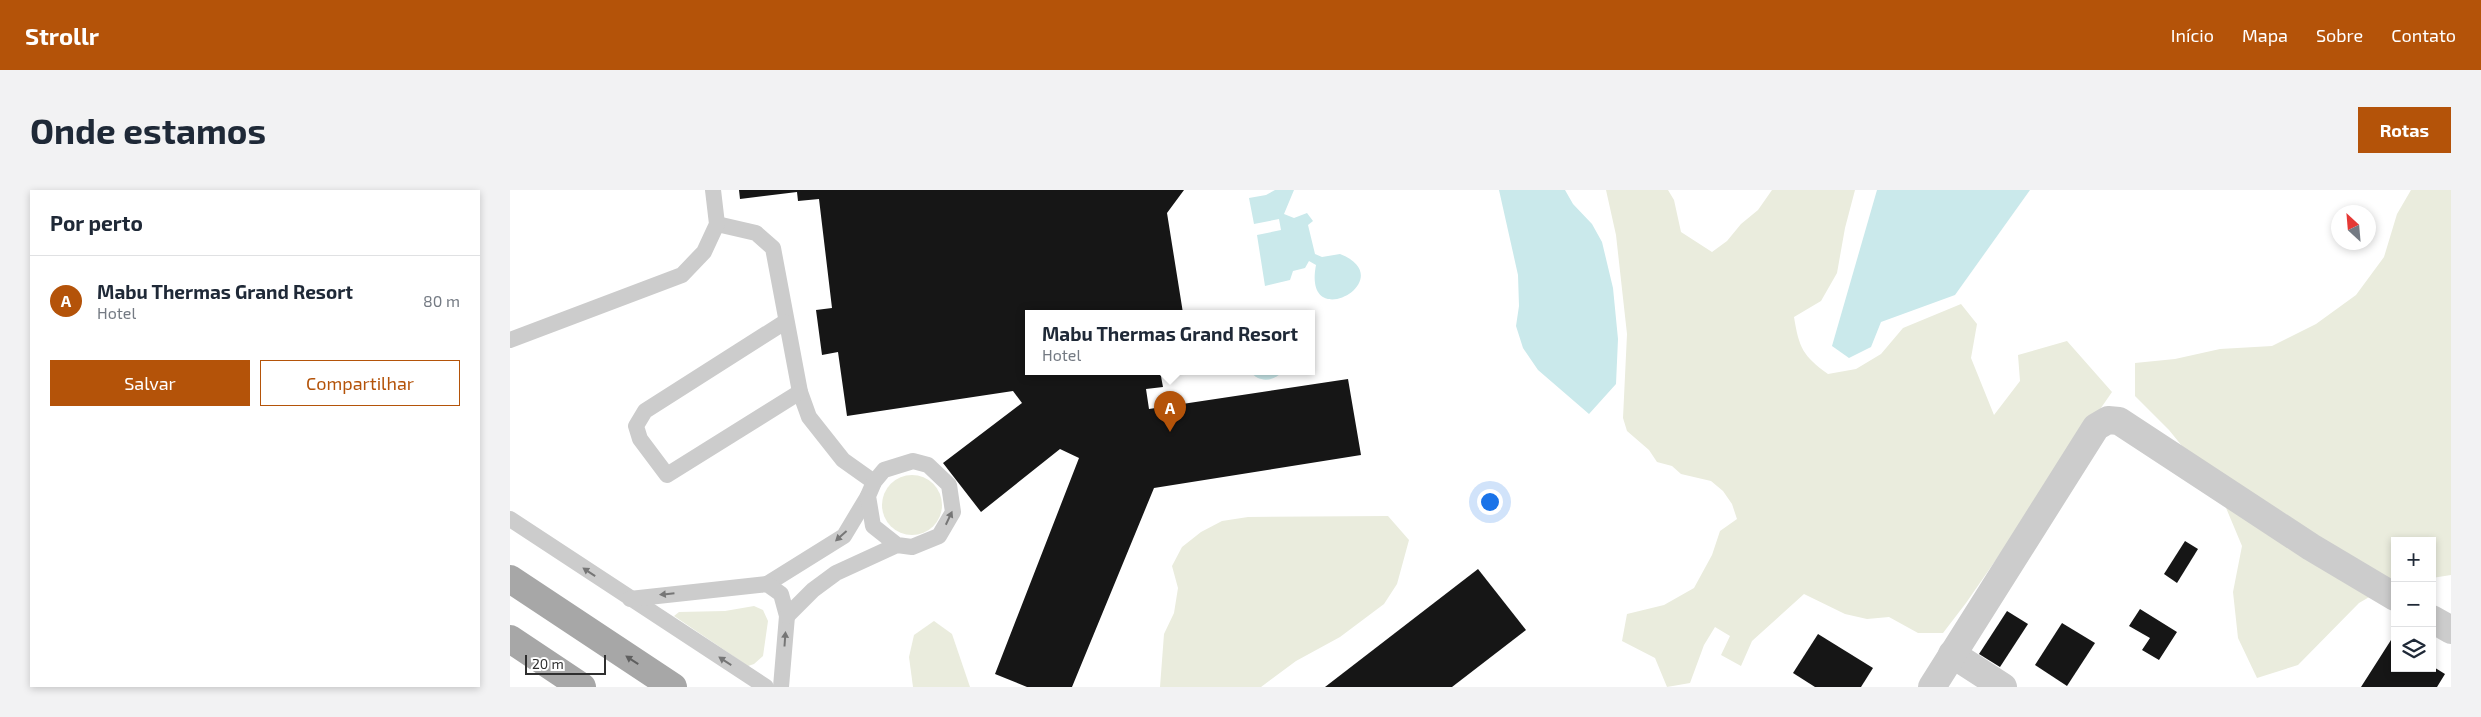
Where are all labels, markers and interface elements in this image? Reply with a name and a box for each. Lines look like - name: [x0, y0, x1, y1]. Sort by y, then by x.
- text: Strollr: [25, 21, 99, 50]
- text: Início: [2171, 24, 2214, 46]
- text: Mapa: [2242, 24, 2288, 46]
- text: Sobre: [2316, 24, 2363, 46]
- text: Contato: [2391, 24, 2456, 46]
- button: Rotas: [2358, 107, 2451, 153]
- text: Onde estamos: [30, 109, 266, 151]
- north arrow: [2331, 205, 2376, 250]
- text: Por perto: [50, 210, 143, 235]
- text: Mabu Thermas Grand Resort: [97, 280, 353, 303]
- text: A: [61, 291, 71, 310]
- text: 80 m: [423, 291, 460, 310]
- text: Hotel: [97, 303, 136, 322]
- popup: [1025, 310, 1315, 375]
- text: Mabu Thermas Grand Resort: [1042, 322, 1298, 345]
- text: Hotel: [1042, 345, 1081, 364]
- button: Salvar: [50, 360, 250, 406]
- button: Compartilhar: [260, 360, 460, 406]
- pin: A: [1154, 391, 1186, 432]
- your location: [1477, 489, 1503, 515]
- one-way arrow: [945, 510, 954, 525]
- one-way arrow: [835, 530, 847, 542]
- map controls: [2391, 537, 2436, 672]
- button: +: [2391, 537, 2436, 582]
- one-way arrow: [583, 567, 596, 577]
- button: −: [2391, 582, 2436, 627]
- one-way arrow: [659, 591, 675, 599]
- button: layers: [2391, 627, 2436, 672]
- one-way arrow: [782, 630, 790, 646]
- scale bar: [525, 652, 606, 675]
- text: 20 m: [532, 655, 564, 672]
- one-way arrow: [626, 655, 639, 665]
- one-way arrow: [719, 656, 732, 665]

